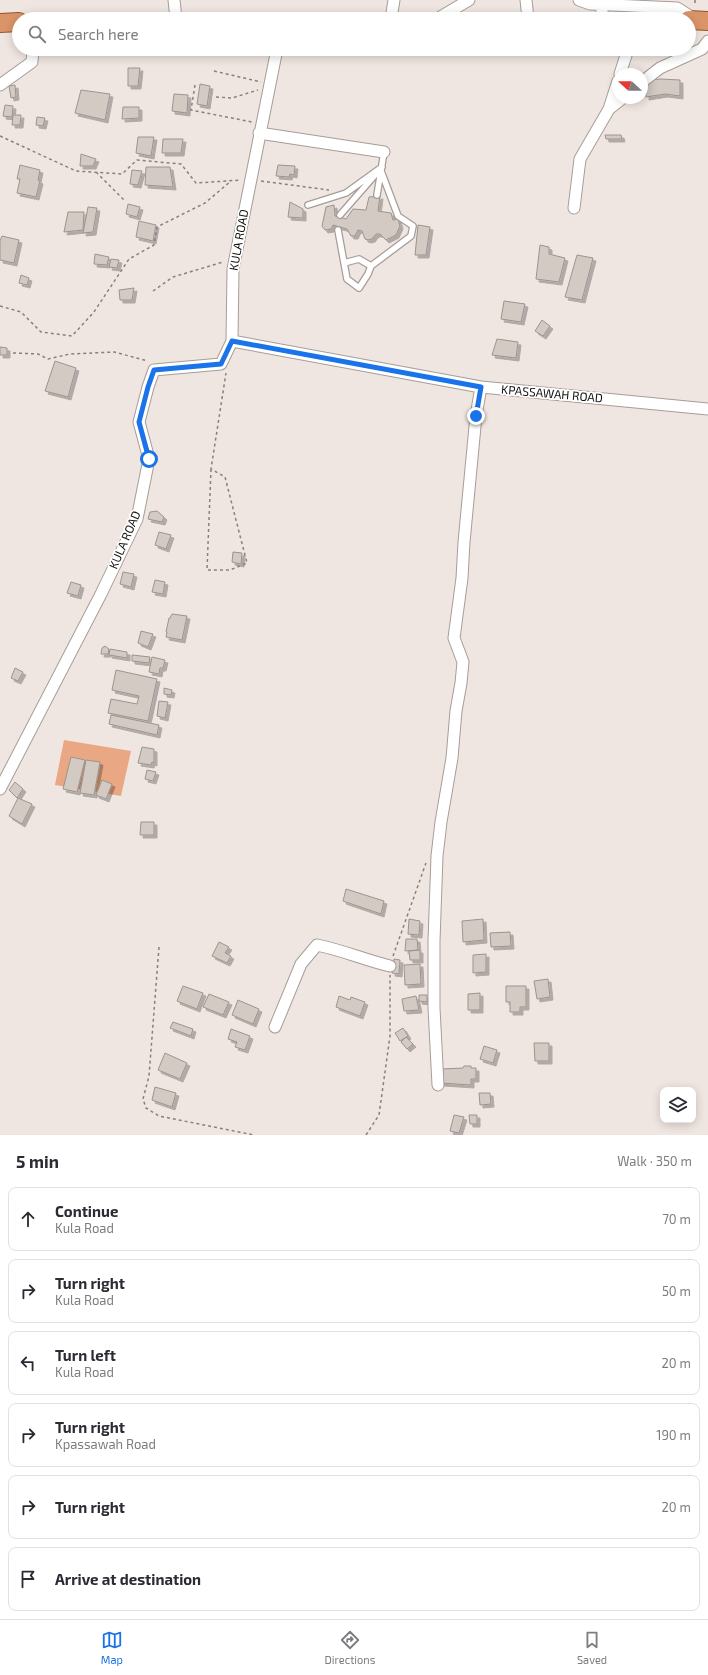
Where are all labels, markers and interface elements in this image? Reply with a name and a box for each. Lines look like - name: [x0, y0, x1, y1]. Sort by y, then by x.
- search box: [12, 12, 696, 56]
- icon: search: [26, 23, 48, 45]
- text: Search here: [58, 25, 139, 43]
- north arrow: [612, 68, 648, 104]
- street label: KULA ROAD: [226, 208, 250, 272]
- street label: KPASSAWAH ROAD: [501, 382, 604, 404]
- route end: [467, 407, 485, 425]
- route start: [140, 450, 158, 468]
- street label: KULA ROAD: [106, 508, 143, 571]
- map controls: [660, 1087, 696, 1123]
- button: layers: [660, 1087, 696, 1123]
- text: 5 min: [16, 1151, 59, 1171]
- text: Walk · 350 m: [617, 1153, 692, 1169]
- text: Continue: [55, 1202, 118, 1220]
- icon: ahead: [17, 1208, 39, 1230]
- text: 70 m: [662, 1211, 691, 1227]
- text: Kula Road: [55, 1220, 114, 1236]
- text: Turn right: [55, 1274, 125, 1292]
- icon: right: [17, 1280, 39, 1302]
- text: 50 m: [662, 1283, 691, 1299]
- text: Kula Road: [55, 1292, 114, 1308]
- text: Turn left: [55, 1346, 116, 1364]
- icon: left: [17, 1352, 39, 1374]
- text: 20 m: [662, 1355, 691, 1371]
- text: Kula Road: [55, 1364, 114, 1380]
- text: Turn right: [55, 1418, 125, 1436]
- icon: right: [17, 1424, 39, 1446]
- text: 190 m: [656, 1427, 691, 1443]
- text: Kpassawah Road: [55, 1436, 156, 1452]
- icon: right: [17, 1496, 39, 1518]
- text: Turn right: [55, 1498, 125, 1516]
- text: 20 m: [662, 1499, 691, 1515]
- icon: arrive: [17, 1568, 39, 1590]
- text: Arrive at destination: [55, 1570, 201, 1588]
- tab: Map: [101, 1629, 123, 1666]
- tab: Directions: [325, 1629, 375, 1666]
- tab: Saved: [577, 1629, 607, 1666]

